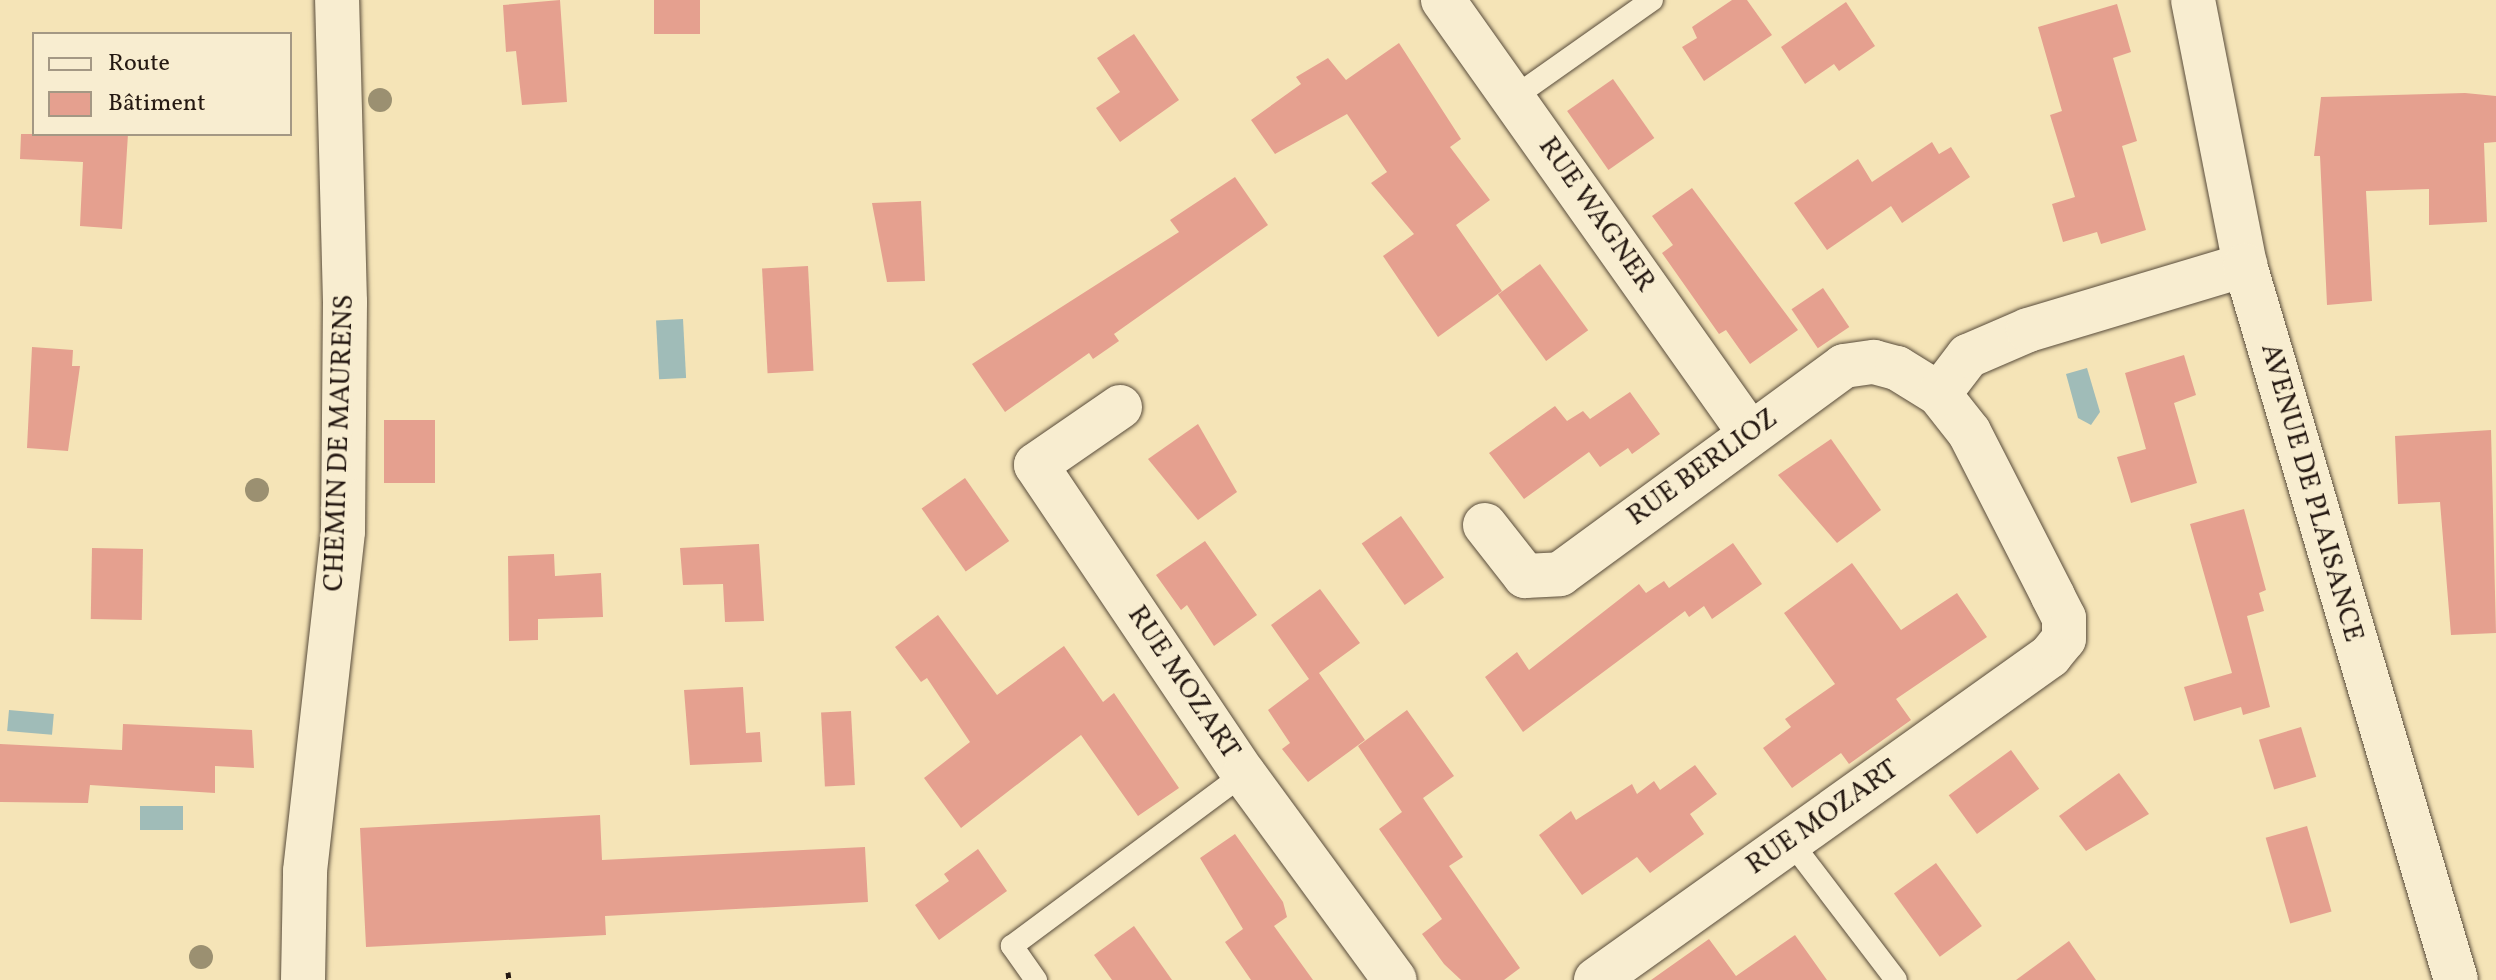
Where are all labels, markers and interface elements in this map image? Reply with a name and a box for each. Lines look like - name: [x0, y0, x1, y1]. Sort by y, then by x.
- legend: [32, 32, 292, 136]
- text: Route: [108, 47, 170, 81]
- text: Bâtiment: [108, 87, 206, 121]
- street label: RUE WAGNER: [1530, 131, 1662, 299]
- street label: CHEMIN DE MAURENS: [318, 294, 362, 592]
- street label: AVENUE DE PLAISANCE: [2252, 340, 2370, 646]
- street label: RUE BERLIOZ: [1621, 402, 1785, 534]
- street label: RUE MOZART: [1119, 600, 1247, 766]
- street label: RUE MOZART: [1740, 753, 1906, 883]

